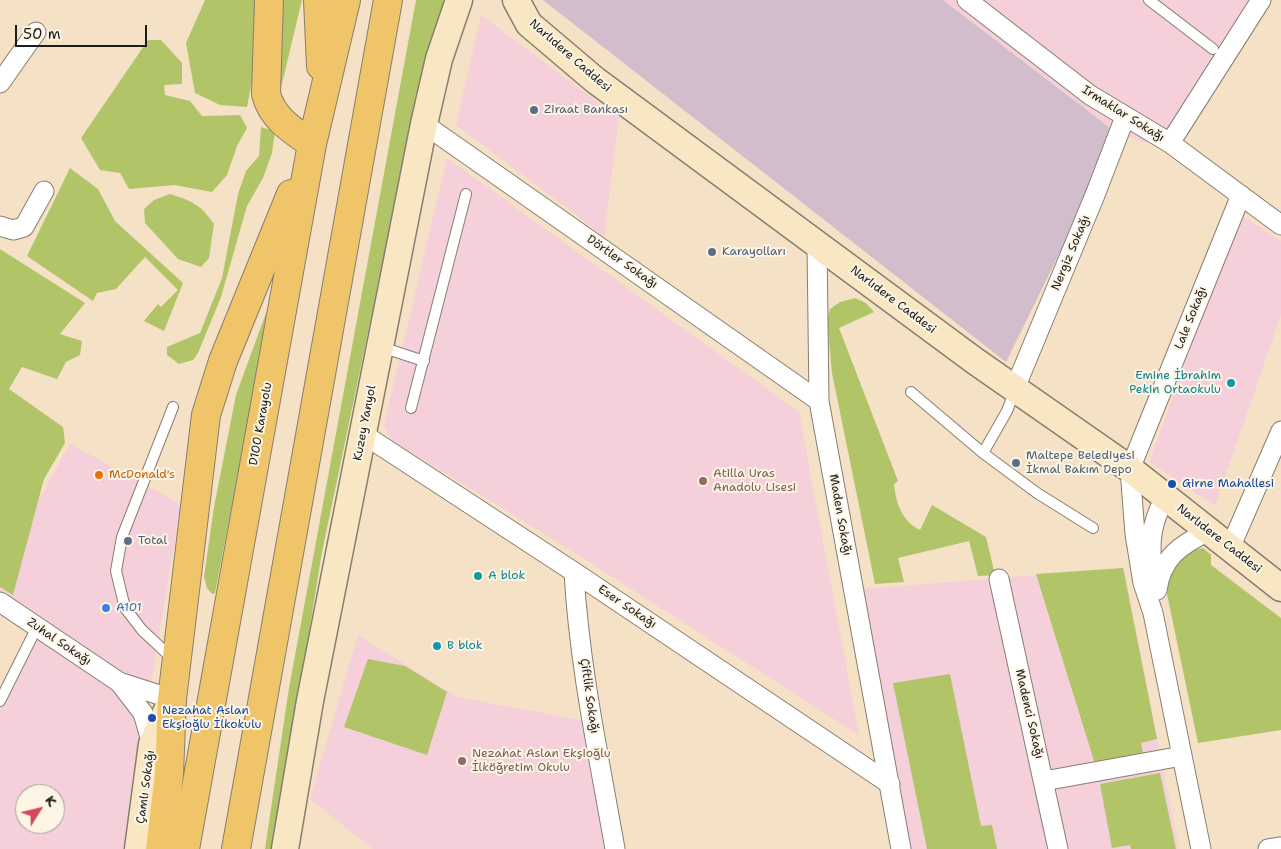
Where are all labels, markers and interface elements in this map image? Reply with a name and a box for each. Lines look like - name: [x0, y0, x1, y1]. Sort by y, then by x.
- scale bar: [18, 15, 150, 47]
- street label: Narlıdere Caddesi: [526, 17, 614, 95]
- text: 50 m: [23, 24, 61, 44]
- street label: Irmaklar Sokağı: [1079, 83, 1167, 145]
- place label: Ziraat Bankası: [544, 103, 628, 117]
- marker: Ziraat Bankası: [528, 104, 540, 116]
- street label: Nergiz Sokağı: [1049, 213, 1093, 293]
- street label: Dörtler Sokağı: [584, 232, 660, 292]
- place label: Karayolları: [722, 245, 786, 259]
- marker: Karayolları: [706, 246, 718, 258]
- street label: Narlıdere Caddesi: [847, 263, 939, 337]
- street label: Lale Sokağı: [1172, 285, 1210, 351]
- place label: Emine İbrahim Pekin Ortaokulu: [1129, 369, 1221, 397]
- marker: Emine İbrahim Pekin Ortaokulu: [1225, 377, 1237, 389]
- street label: D100 Karayolu: [247, 381, 275, 467]
- street label: Kuzey Yanyol: [351, 384, 379, 462]
- place label: Maltepe Belediyesi İkmal Bakım Depo: [1026, 449, 1135, 477]
- marker: Maltepe Belediyesi İkmal Bakım Depo: [1010, 457, 1022, 469]
- place label: Atilla Uras Anadolu Lisesi: [713, 467, 796, 495]
- place label: McDonald's: [109, 468, 175, 482]
- marker: McDonald's: [93, 469, 105, 481]
- street label: Maden Sokağı: [826, 473, 854, 557]
- marker: Atilla Uras Anadolu Lisesi: [697, 475, 709, 487]
- place label: Girne Mahallesi: [1182, 477, 1274, 491]
- marker: Girne Mahallesi: [1166, 478, 1178, 490]
- street label: Narlıdere Caddesi: [1174, 501, 1264, 577]
- place label: Total: [138, 534, 167, 548]
- marker: Total: [122, 535, 134, 547]
- place label: A blok: [488, 569, 525, 583]
- marker: A blok: [472, 570, 484, 582]
- street label: Eser Sokağı: [595, 582, 659, 632]
- place label: A101: [116, 601, 142, 615]
- marker: A101: [100, 602, 112, 614]
- street label: Zuhal Sokağı: [24, 615, 94, 669]
- place label: B blok: [447, 639, 483, 653]
- marker: B blok: [431, 640, 443, 652]
- street label: Çiftlik Sokağı: [577, 657, 601, 735]
- street label: Madenci Sokağı: [1012, 668, 1046, 760]
- place label: Nezahat Aslan Ekşioğlu İlkokulu: [162, 704, 261, 732]
- marker: Nezahat Aslan Ekşioğlu İlkokulu: [146, 712, 158, 724]
- place label: Nezahat Aslan Ekşioğlu İlköğretim Okulu: [472, 747, 611, 775]
- street label: Çamlı Sokağı: [134, 749, 158, 825]
- marker: Nezahat Aslan Ekşioğlu İlköğretim Okulu: [456, 755, 468, 767]
- north arrow: [15, 784, 65, 834]
- text: K: [41, 792, 61, 810]

